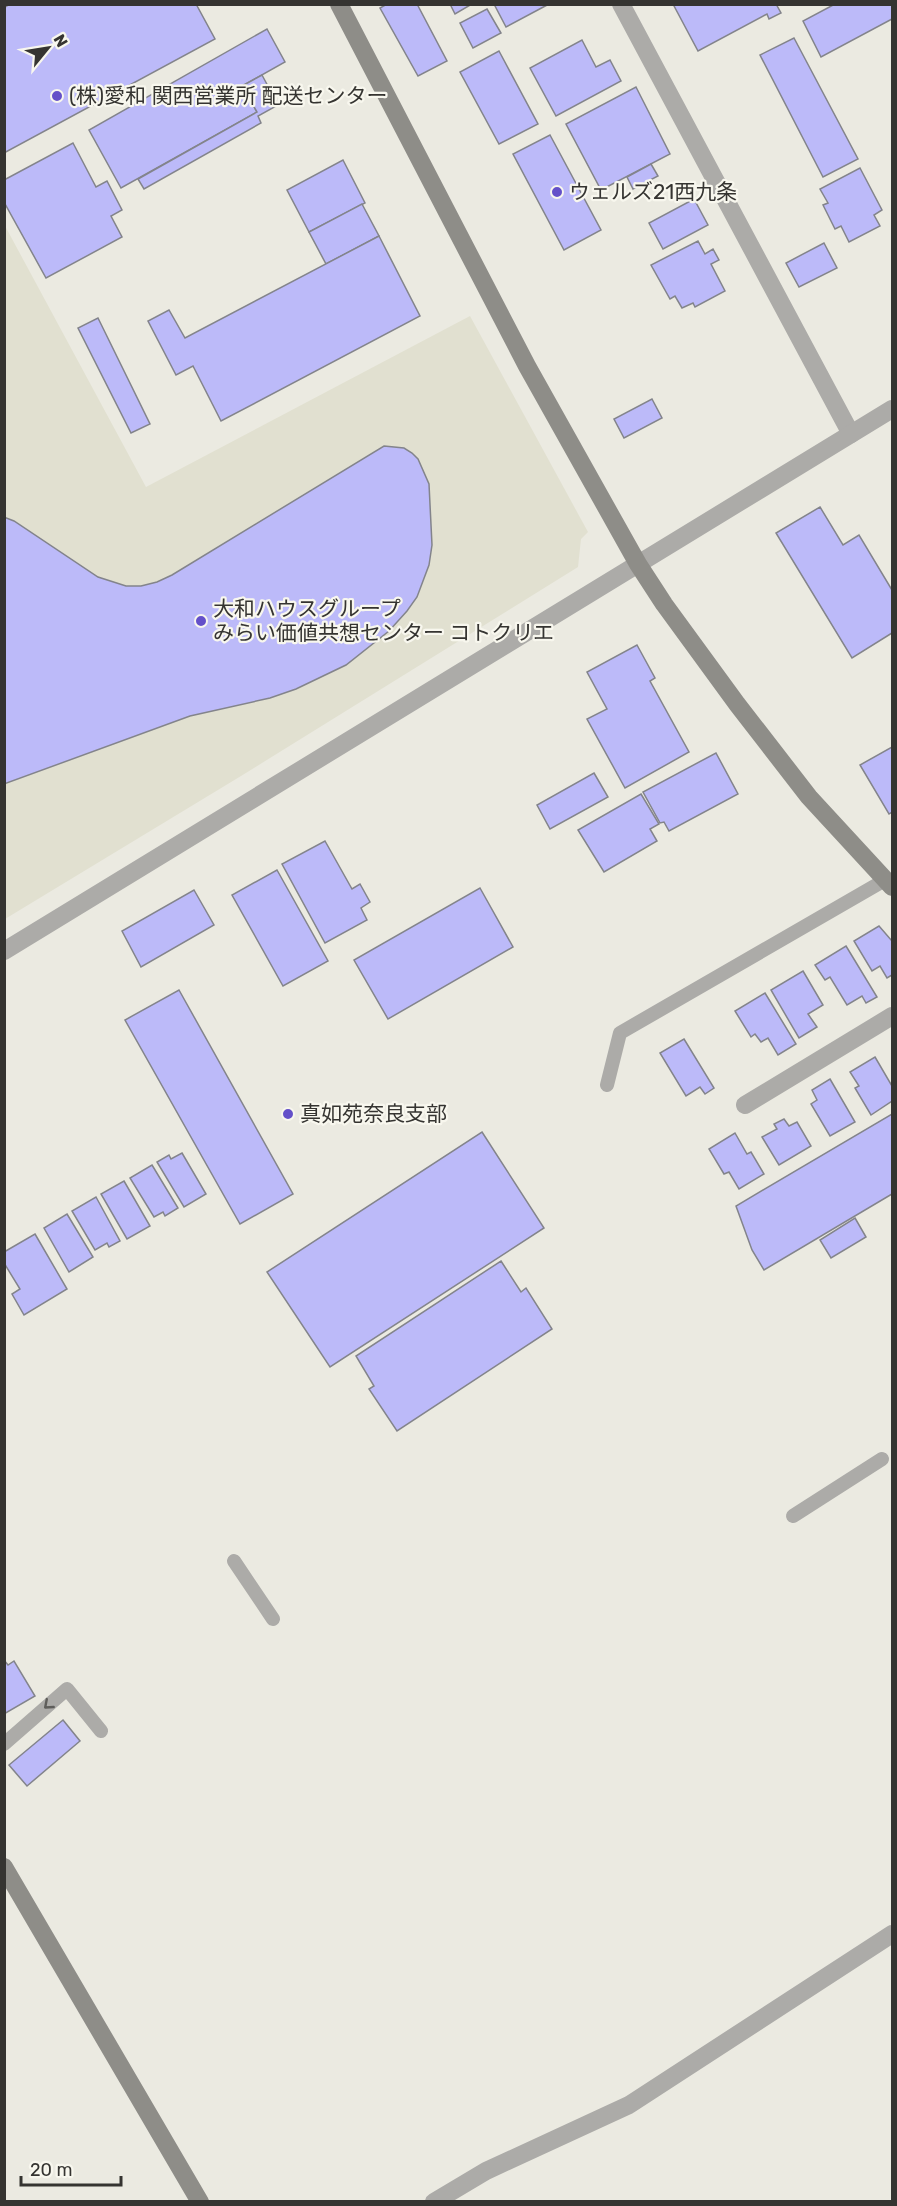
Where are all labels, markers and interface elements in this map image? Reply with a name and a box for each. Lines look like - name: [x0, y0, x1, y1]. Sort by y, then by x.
- north arrow: [18, 18, 78, 78]
- text: N: [49, 31, 72, 50]
- place label: (株)愛和 関西営業所 配送センター: [69, 83, 388, 108]
- marker: (株)愛和 関西営業所 配送センター: [50, 89, 64, 103]
- place label: ウェルズ21西九条: [569, 179, 737, 204]
- marker: ウェルズ21西九条: [550, 185, 564, 199]
- place label: 大和ハウスグループ みらい価値共想センター コトクリエ: [213, 596, 554, 645]
- marker: 大和ハウスグループ みらい価値共想センター コトクリエ: [194, 614, 208, 628]
- place label: 真如苑奈良支部: [300, 1101, 447, 1126]
- marker: 真如苑奈良支部: [281, 1107, 295, 1121]
- one-way arrow: [45, 1698, 55, 1709]
- scale bar: [21, 2149, 122, 2187]
- text: 20 m: [30, 2159, 72, 2181]

